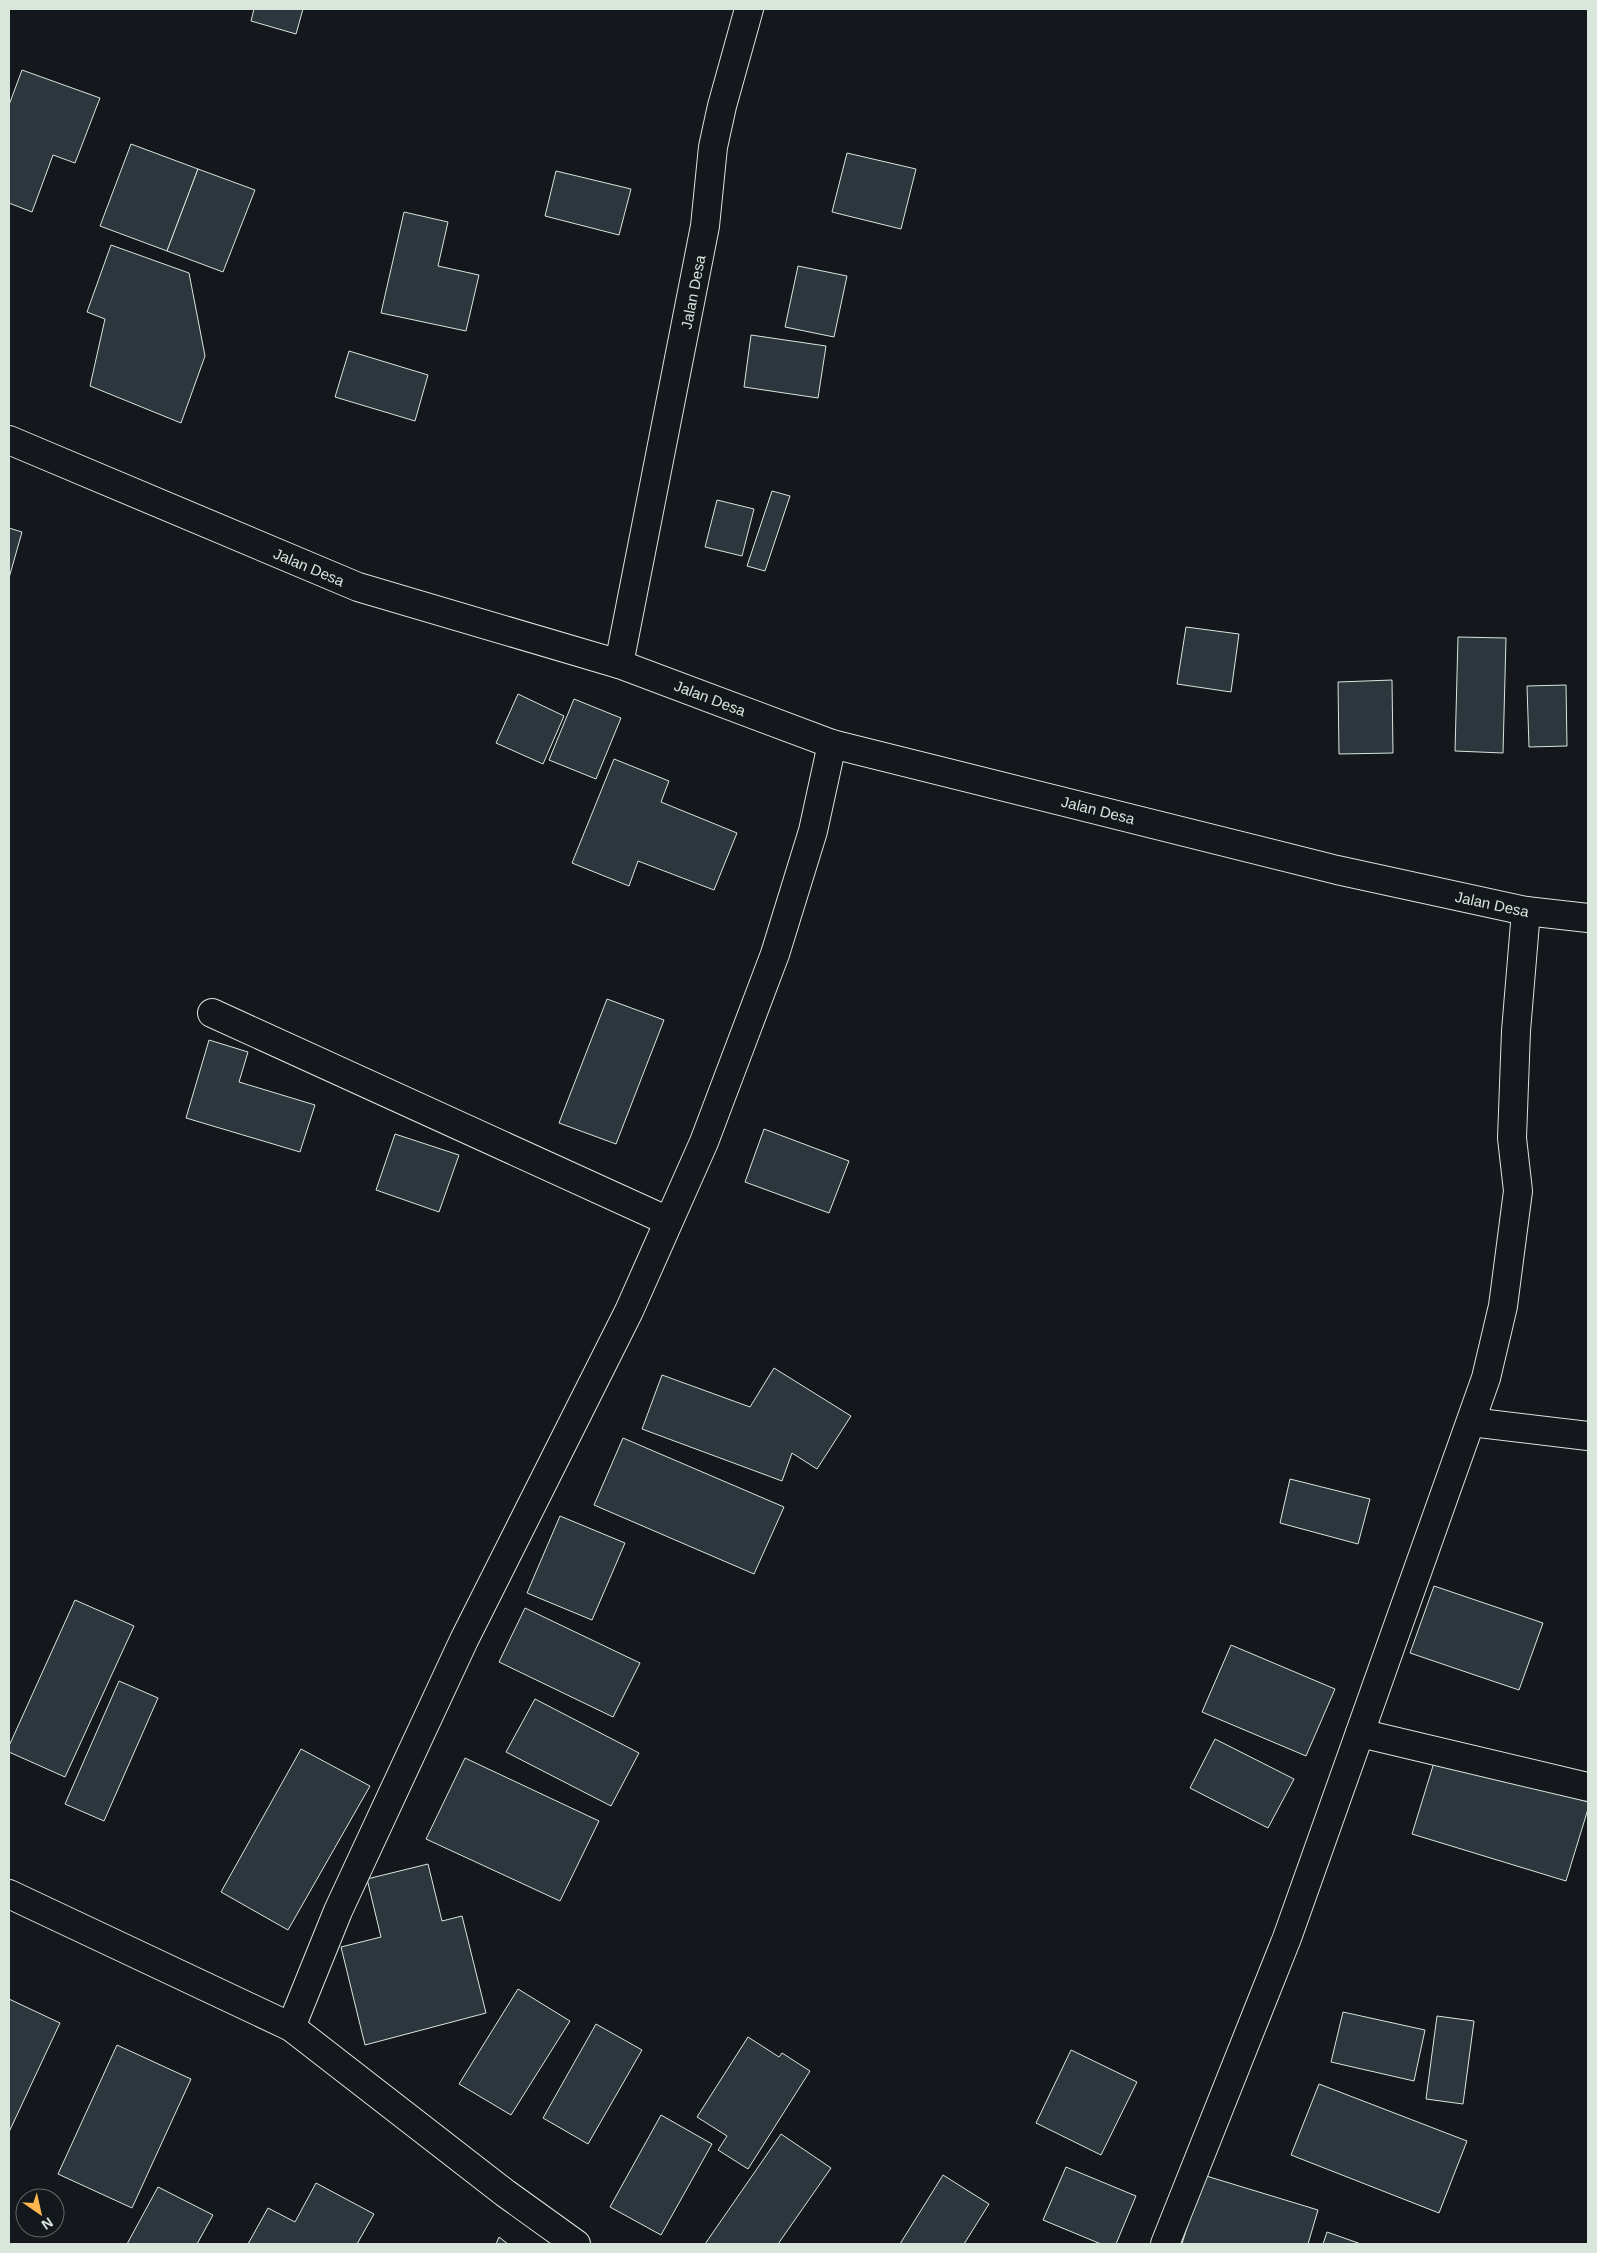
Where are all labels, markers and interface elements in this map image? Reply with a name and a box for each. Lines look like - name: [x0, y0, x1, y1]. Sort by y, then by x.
- street label: Jalan Desa: [677, 253, 709, 330]
- street label: Jalan Desa: [271, 545, 347, 590]
- street label: Jalan Desa: [672, 677, 749, 720]
- street label: Jalan Desa: [1060, 793, 1137, 827]
- street label: Jalan Desa: [1454, 888, 1531, 920]
- north arrow: [15, 2188, 65, 2238]
- text: N: [39, 2214, 56, 2233]

